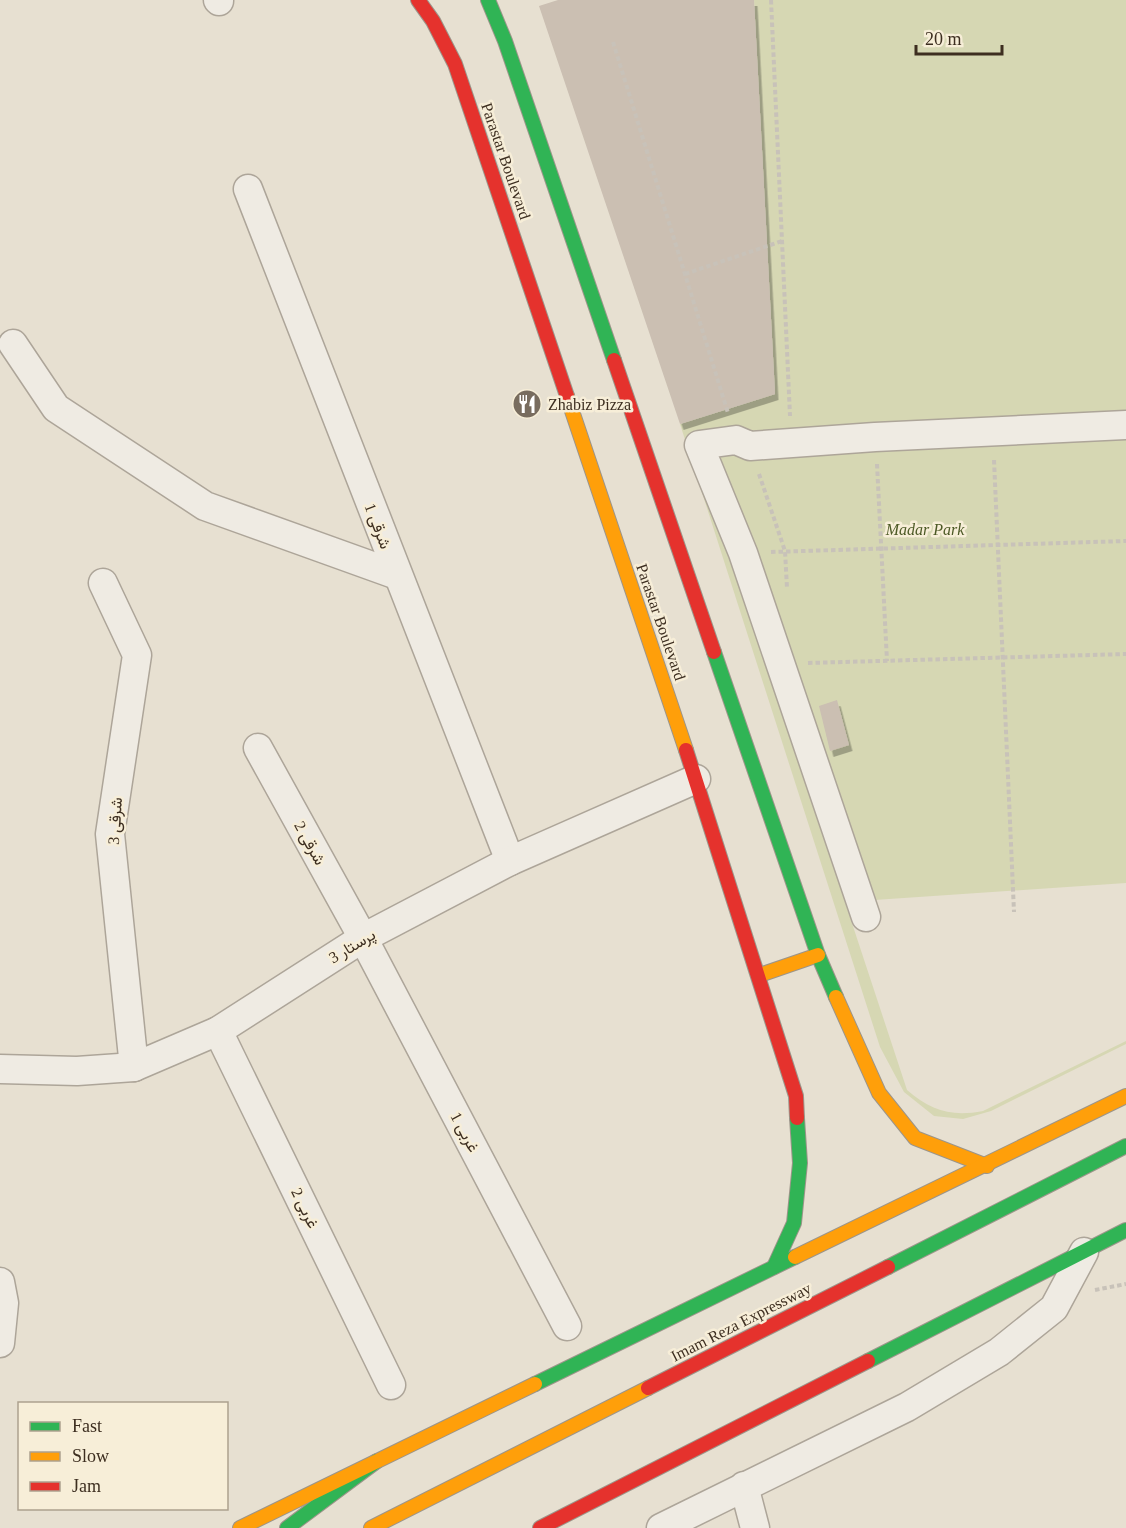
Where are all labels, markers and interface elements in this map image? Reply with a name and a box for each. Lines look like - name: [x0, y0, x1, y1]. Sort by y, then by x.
- scale bar: [916, 18, 1002, 56]
- text: 20 m: [925, 29, 962, 49]
- street label: Parastar Boulevard: [478, 100, 534, 222]
- restaurant icon: Zhabiz Pizza: [511, 388, 543, 420]
- place label: Zhabiz Pizza: [548, 396, 631, 413]
- street label: شرقی 1: [360, 501, 394, 552]
- park label: Madar Park: [885, 521, 965, 538]
- street label: Parastar Boulevard: [633, 561, 689, 683]
- street label: شرقی 3: [105, 797, 127, 845]
- street label: شرقی 2: [289, 818, 329, 869]
- street label: پرستار 3: [326, 926, 380, 969]
- street label: غربی 1: [446, 1109, 483, 1156]
- street label: غربی 2: [286, 1185, 322, 1232]
- street label: Imam Reza Expressway: [668, 1279, 814, 1366]
- legend: [18, 1402, 228, 1510]
- text: Fast: [72, 1416, 102, 1436]
- text: Slow: [72, 1446, 109, 1466]
- text: Jam: [72, 1476, 101, 1496]

